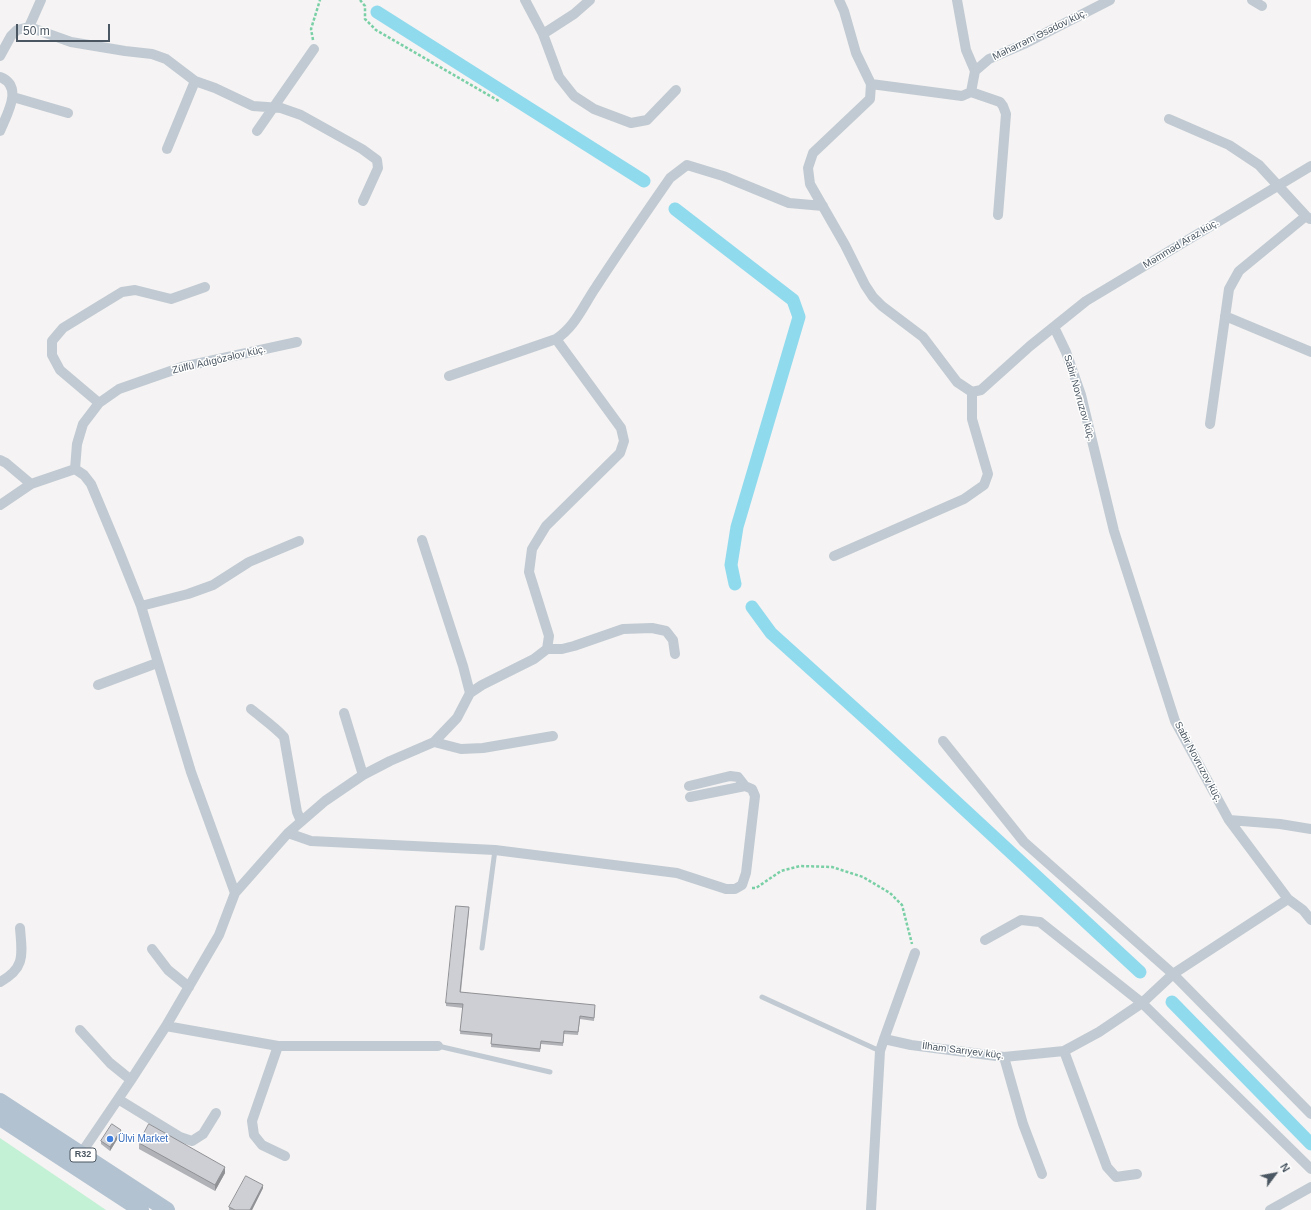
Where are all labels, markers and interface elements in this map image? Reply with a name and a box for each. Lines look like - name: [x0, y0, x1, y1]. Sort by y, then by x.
- street label: Məhərrəm Əsədov küç.: [991, 7, 1089, 63]
- scale bar: [18, 16, 112, 42]
- text: 50 m: [23, 24, 50, 38]
- street label: Məmməd Araz küç.: [1141, 217, 1221, 271]
- street label: Zülfü Adıgözəlov küç.: [171, 343, 267, 377]
- street label: Sabir Novruzov küç.: [1061, 353, 1097, 443]
- street label: Sabir Novruzov küç.: [1172, 720, 1224, 804]
- street label: İlham Sarıyev küç.: [921, 1040, 1005, 1062]
- place label: Ülvi Market: [118, 1133, 168, 1145]
- marker: Ülvi Market: [105, 1134, 115, 1144]
- road number: R32: [70, 1148, 96, 1162]
- north arrow: [1255, 1154, 1295, 1194]
- text: N: [1278, 1161, 1292, 1174]

